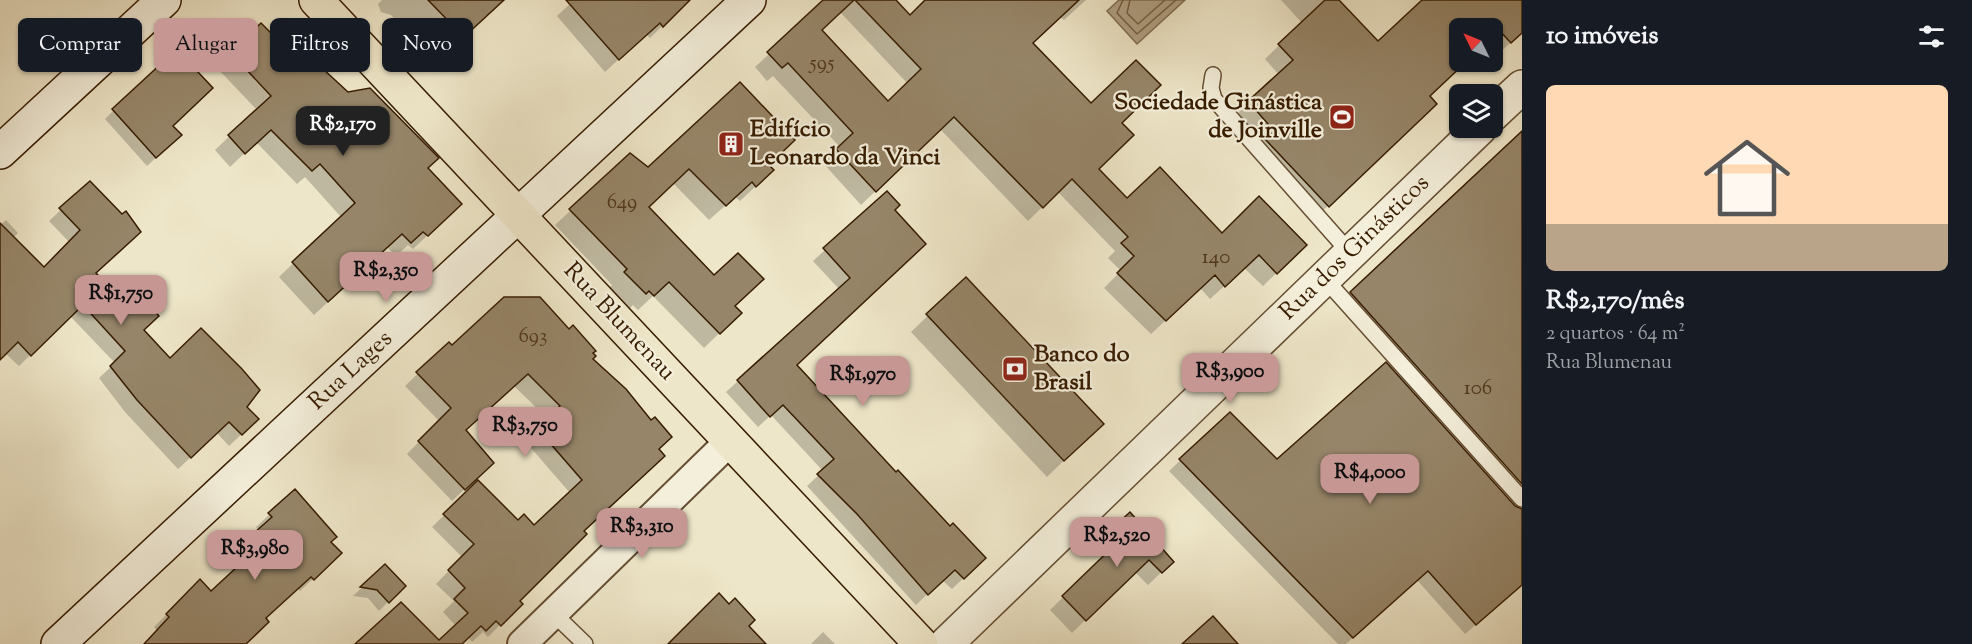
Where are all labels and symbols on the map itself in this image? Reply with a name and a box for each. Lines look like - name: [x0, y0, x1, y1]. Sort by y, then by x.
- north arrow: [1449, 18, 1503, 72]
- house number: 595: [809, 49, 834, 79]
- place label: Sociedade Ginástica de Joinville: [1114, 86, 1323, 148]
- sports icon: Sociedade Ginástica de Joinville: [1327, 102, 1357, 132]
- pin: R$2,170: [288, 106, 398, 157]
- place label: Edifício Leonardo da Vinci: [750, 113, 941, 175]
- building icon: Edifício Leonardo da Vinci: [716, 129, 746, 159]
- street label: Rua dos Ginásticos: [1272, 167, 1438, 329]
- house number: 649: [607, 188, 637, 218]
- house number: 140: [1202, 243, 1230, 273]
- pin: R$2,350: [331, 252, 441, 303]
- street label: Rua Blumenau: [555, 255, 683, 389]
- pin: R$1,750: [66, 275, 176, 326]
- house number: 693: [518, 322, 548, 352]
- street label: Rua Lages: [301, 323, 401, 419]
- place label: Banco do Brasil: [1034, 338, 1130, 400]
- pin: R$3,900: [1175, 353, 1285, 404]
- bank icon: Banco do Brasil: [1000, 354, 1030, 384]
- pin: R$1,970: [808, 356, 918, 407]
- house number: 106: [1464, 374, 1492, 404]
- pin: R$3,750: [470, 407, 580, 458]
- pin: R$4,000: [1315, 454, 1425, 505]
- pin: R$3,310: [587, 508, 697, 559]
- pin: R$2,520: [1062, 517, 1172, 568]
- pin: R$3,980: [200, 530, 310, 581]

